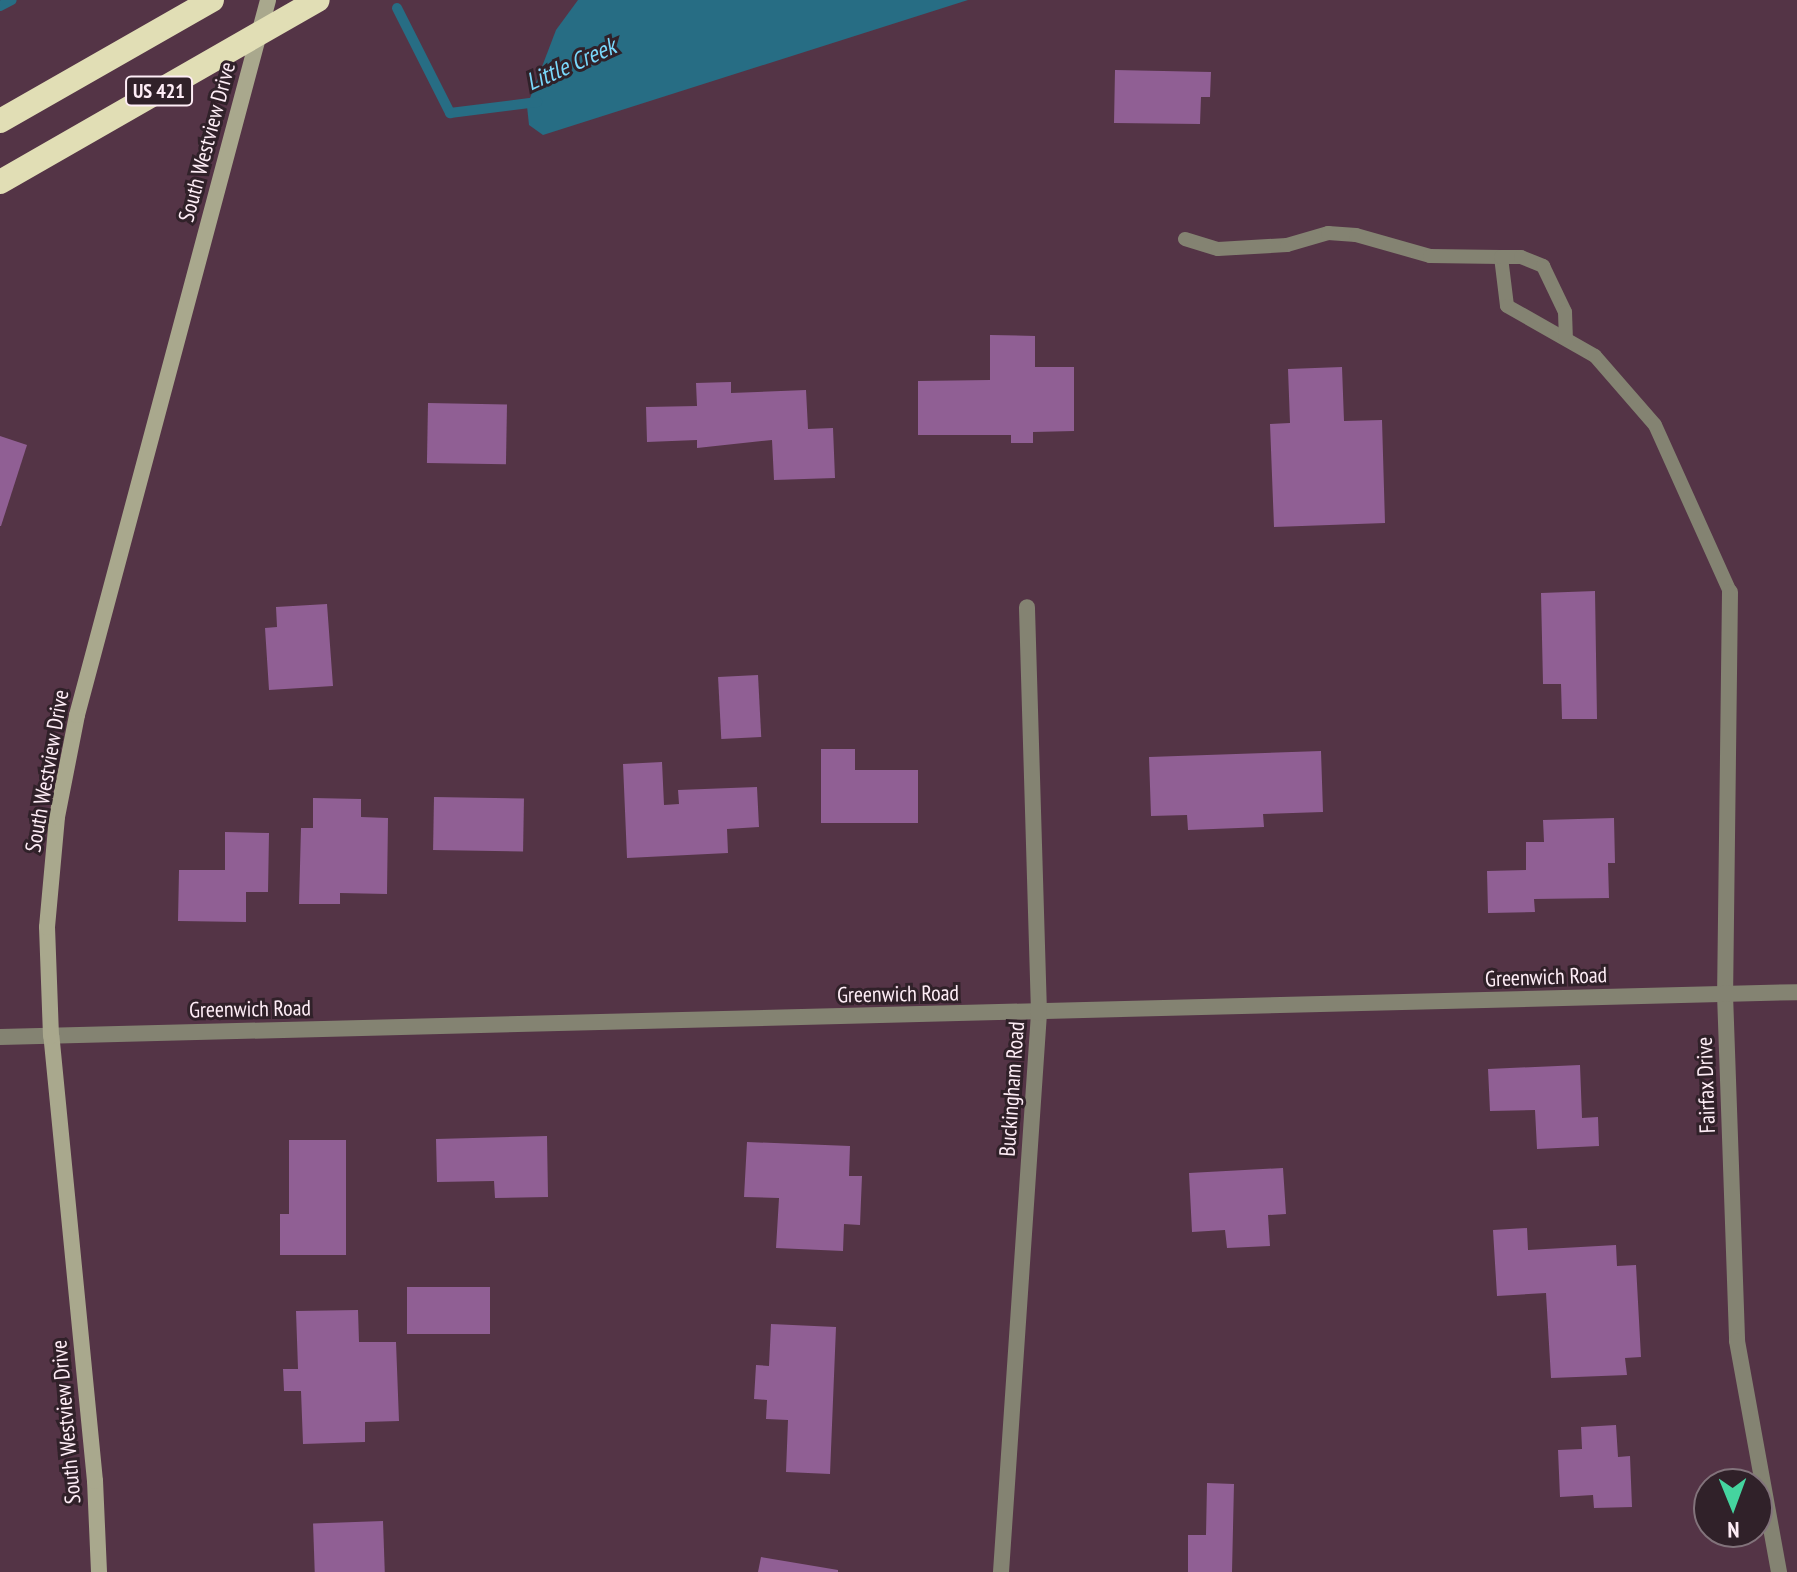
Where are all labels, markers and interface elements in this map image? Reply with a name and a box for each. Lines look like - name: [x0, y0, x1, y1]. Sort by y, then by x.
- water label: Little Creek: [522, 31, 620, 97]
- street label: South Westview Drive: [173, 59, 241, 225]
- road number: US 421: [125, 75, 193, 107]
- street label: South Westview Drive: [20, 687, 74, 855]
- street label: Greenwich Road: [1485, 962, 1607, 992]
- street label: Greenwich Road: [837, 980, 959, 1008]
- street label: Greenwich Road: [189, 995, 311, 1023]
- street label: Buckingham Road: [994, 1021, 1030, 1157]
- street label: Fairfax Drive: [1691, 1036, 1721, 1134]
- street label: South Westview Drive: [46, 1339, 86, 1505]
- north arrow: [1693, 1468, 1773, 1548]
- text: N: [1727, 1516, 1740, 1544]

